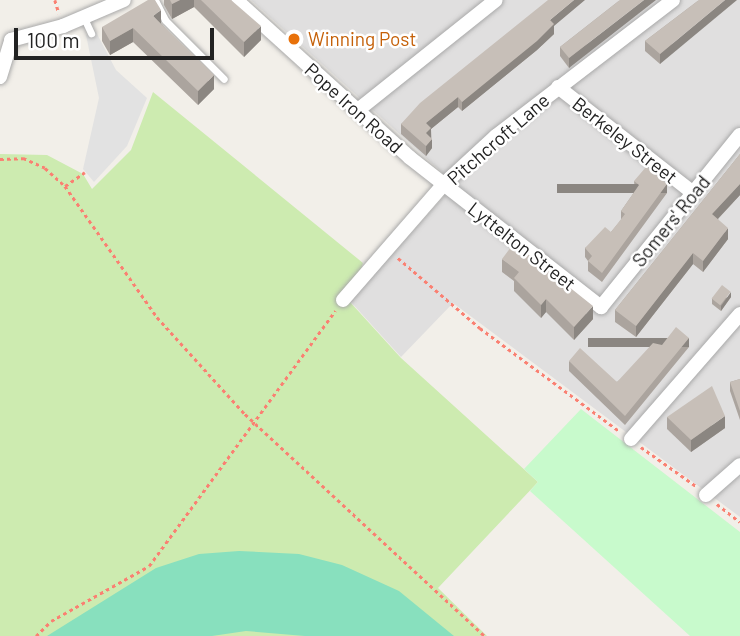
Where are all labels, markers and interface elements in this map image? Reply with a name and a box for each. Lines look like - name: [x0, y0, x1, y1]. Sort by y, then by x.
- scale bar: [18, 14, 217, 58]
- text: 100 m: [27, 27, 80, 52]
- place label: Winning Post: [308, 28, 416, 50]
- marker: Winning Post: [286, 31, 302, 47]
- street label: Pope Iron Road: [300, 58, 408, 158]
- street label: Pitchcroft Lane: [442, 88, 554, 190]
- street label: Berkeley Street: [568, 92, 682, 188]
- street label: Somers' Road: [627, 171, 715, 271]
- street label: Lyttelton Street: [464, 197, 580, 295]

